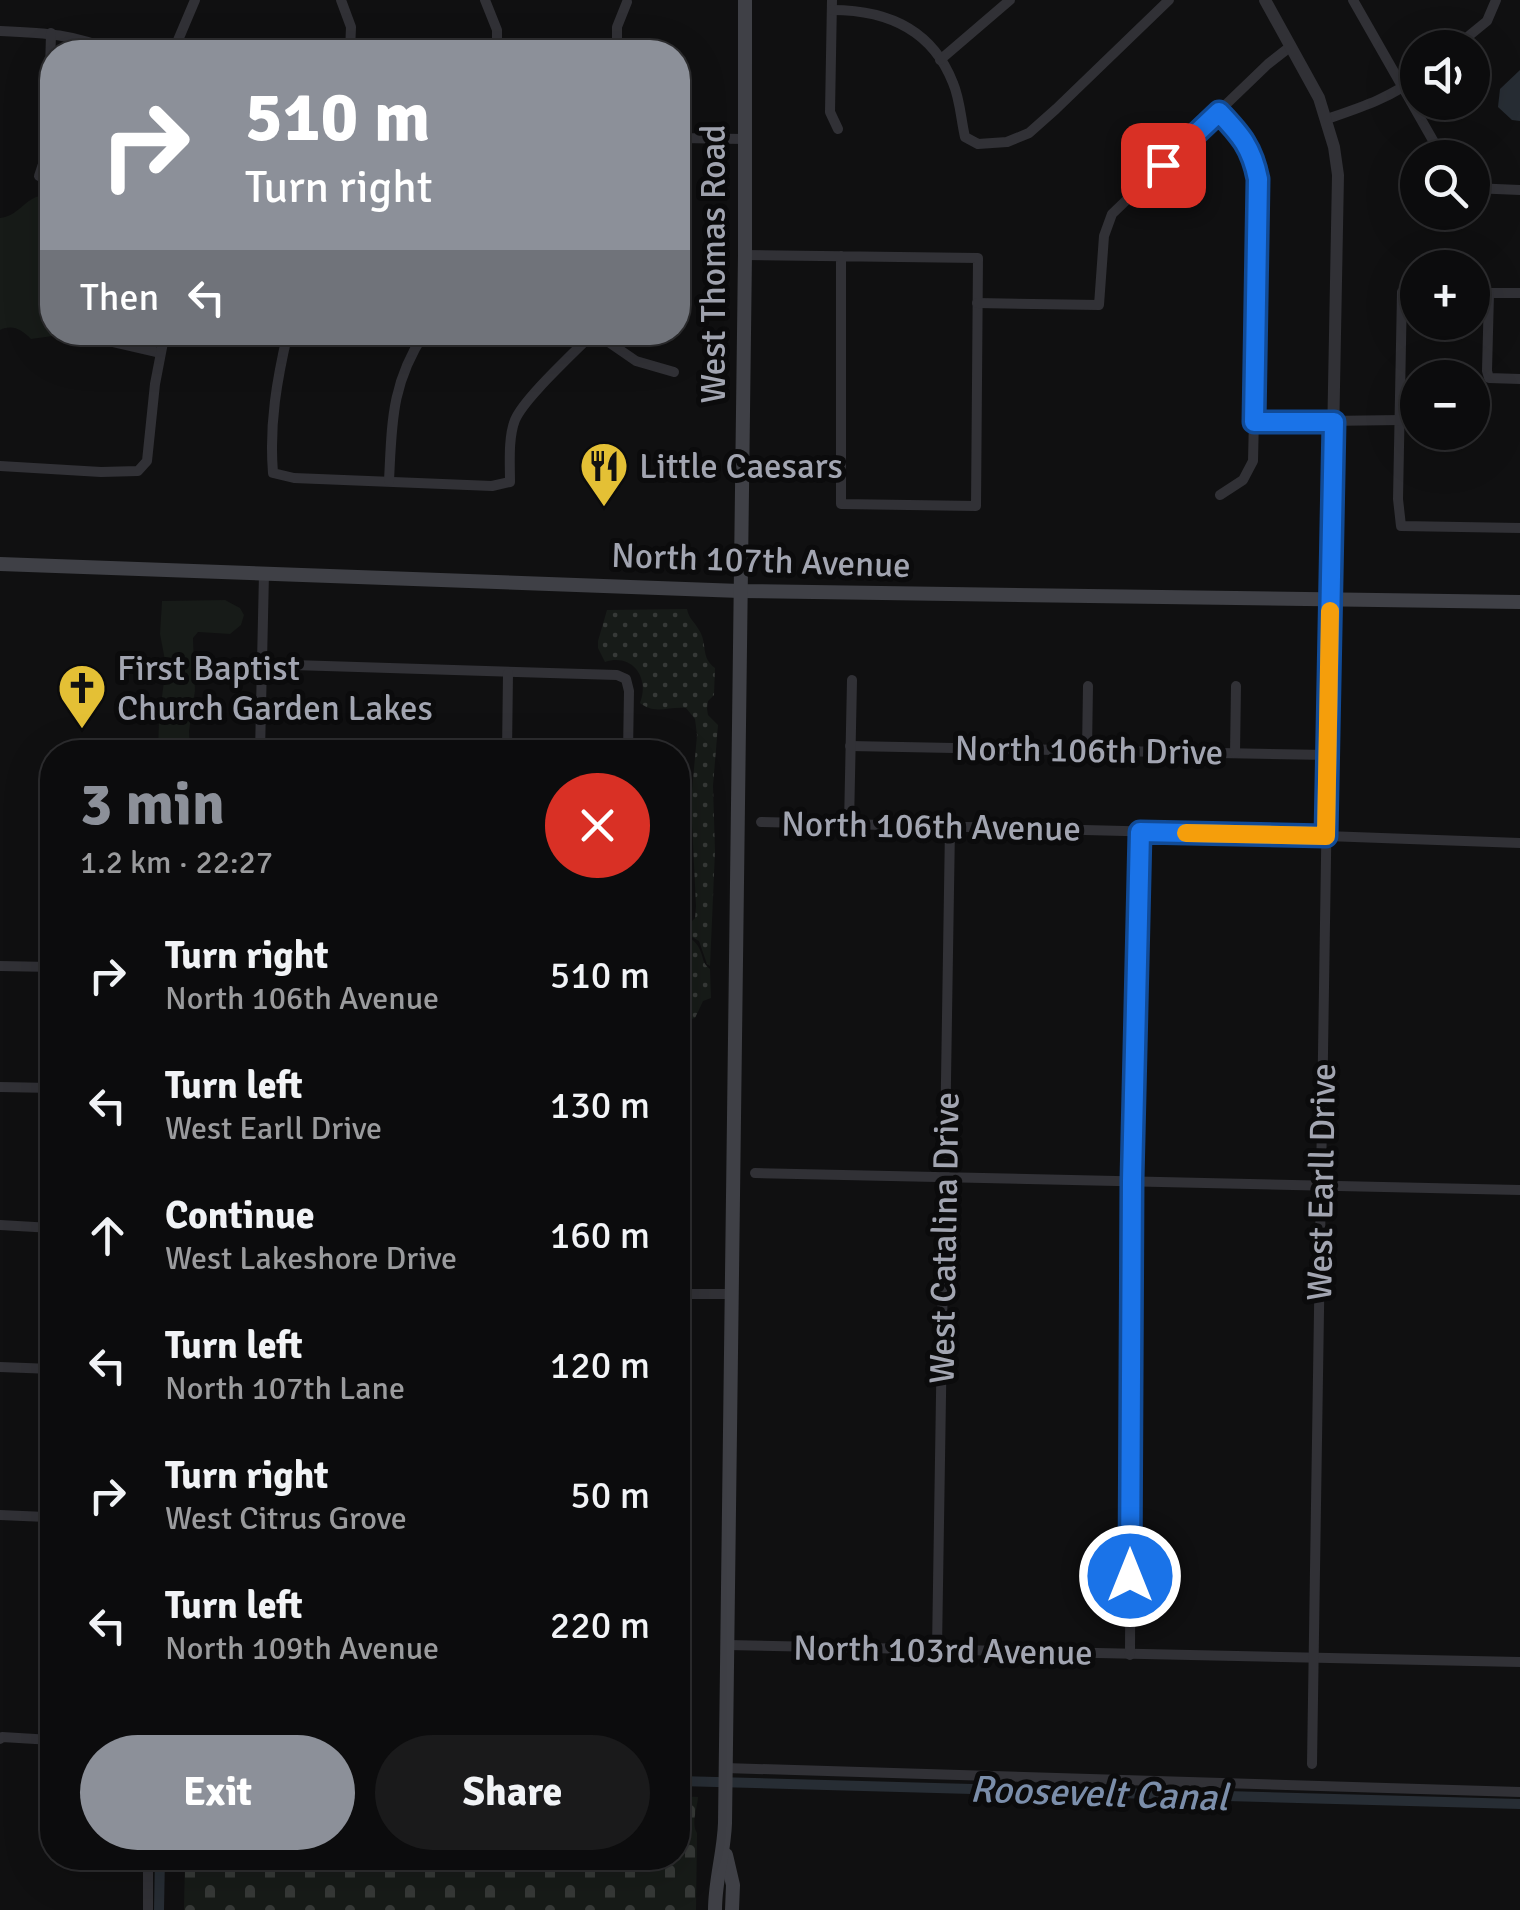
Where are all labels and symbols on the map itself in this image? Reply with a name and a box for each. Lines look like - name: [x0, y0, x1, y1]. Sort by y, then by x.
- pin: [1121, 123, 1206, 208]
- street label: West Thomas Road: [692, 124, 735, 404]
- restaurant icon: Little Caesars: [578, 440, 630, 508]
- place label: Little Caesars: [639, 445, 843, 488]
- street label: North 107th Avenue: [610, 534, 912, 587]
- place label: First Baptist Church Garden Lakes: [117, 647, 433, 730]
- church icon: First Baptist Church Garden Lakes: [56, 662, 108, 730]
- street label: North 106th Drive: [954, 727, 1224, 774]
- street label: North 106th Avenue: [781, 802, 1081, 851]
- street label: West Earll Drive: [1298, 1063, 1345, 1301]
- street label: West Catalina Drive: [920, 1092, 969, 1384]
- position arrow: [1078, 1524, 1182, 1628]
- street label: North 103rd Avenue: [793, 1626, 1093, 1675]
- water label: Roosevelt Canal: [969, 1766, 1232, 1822]

